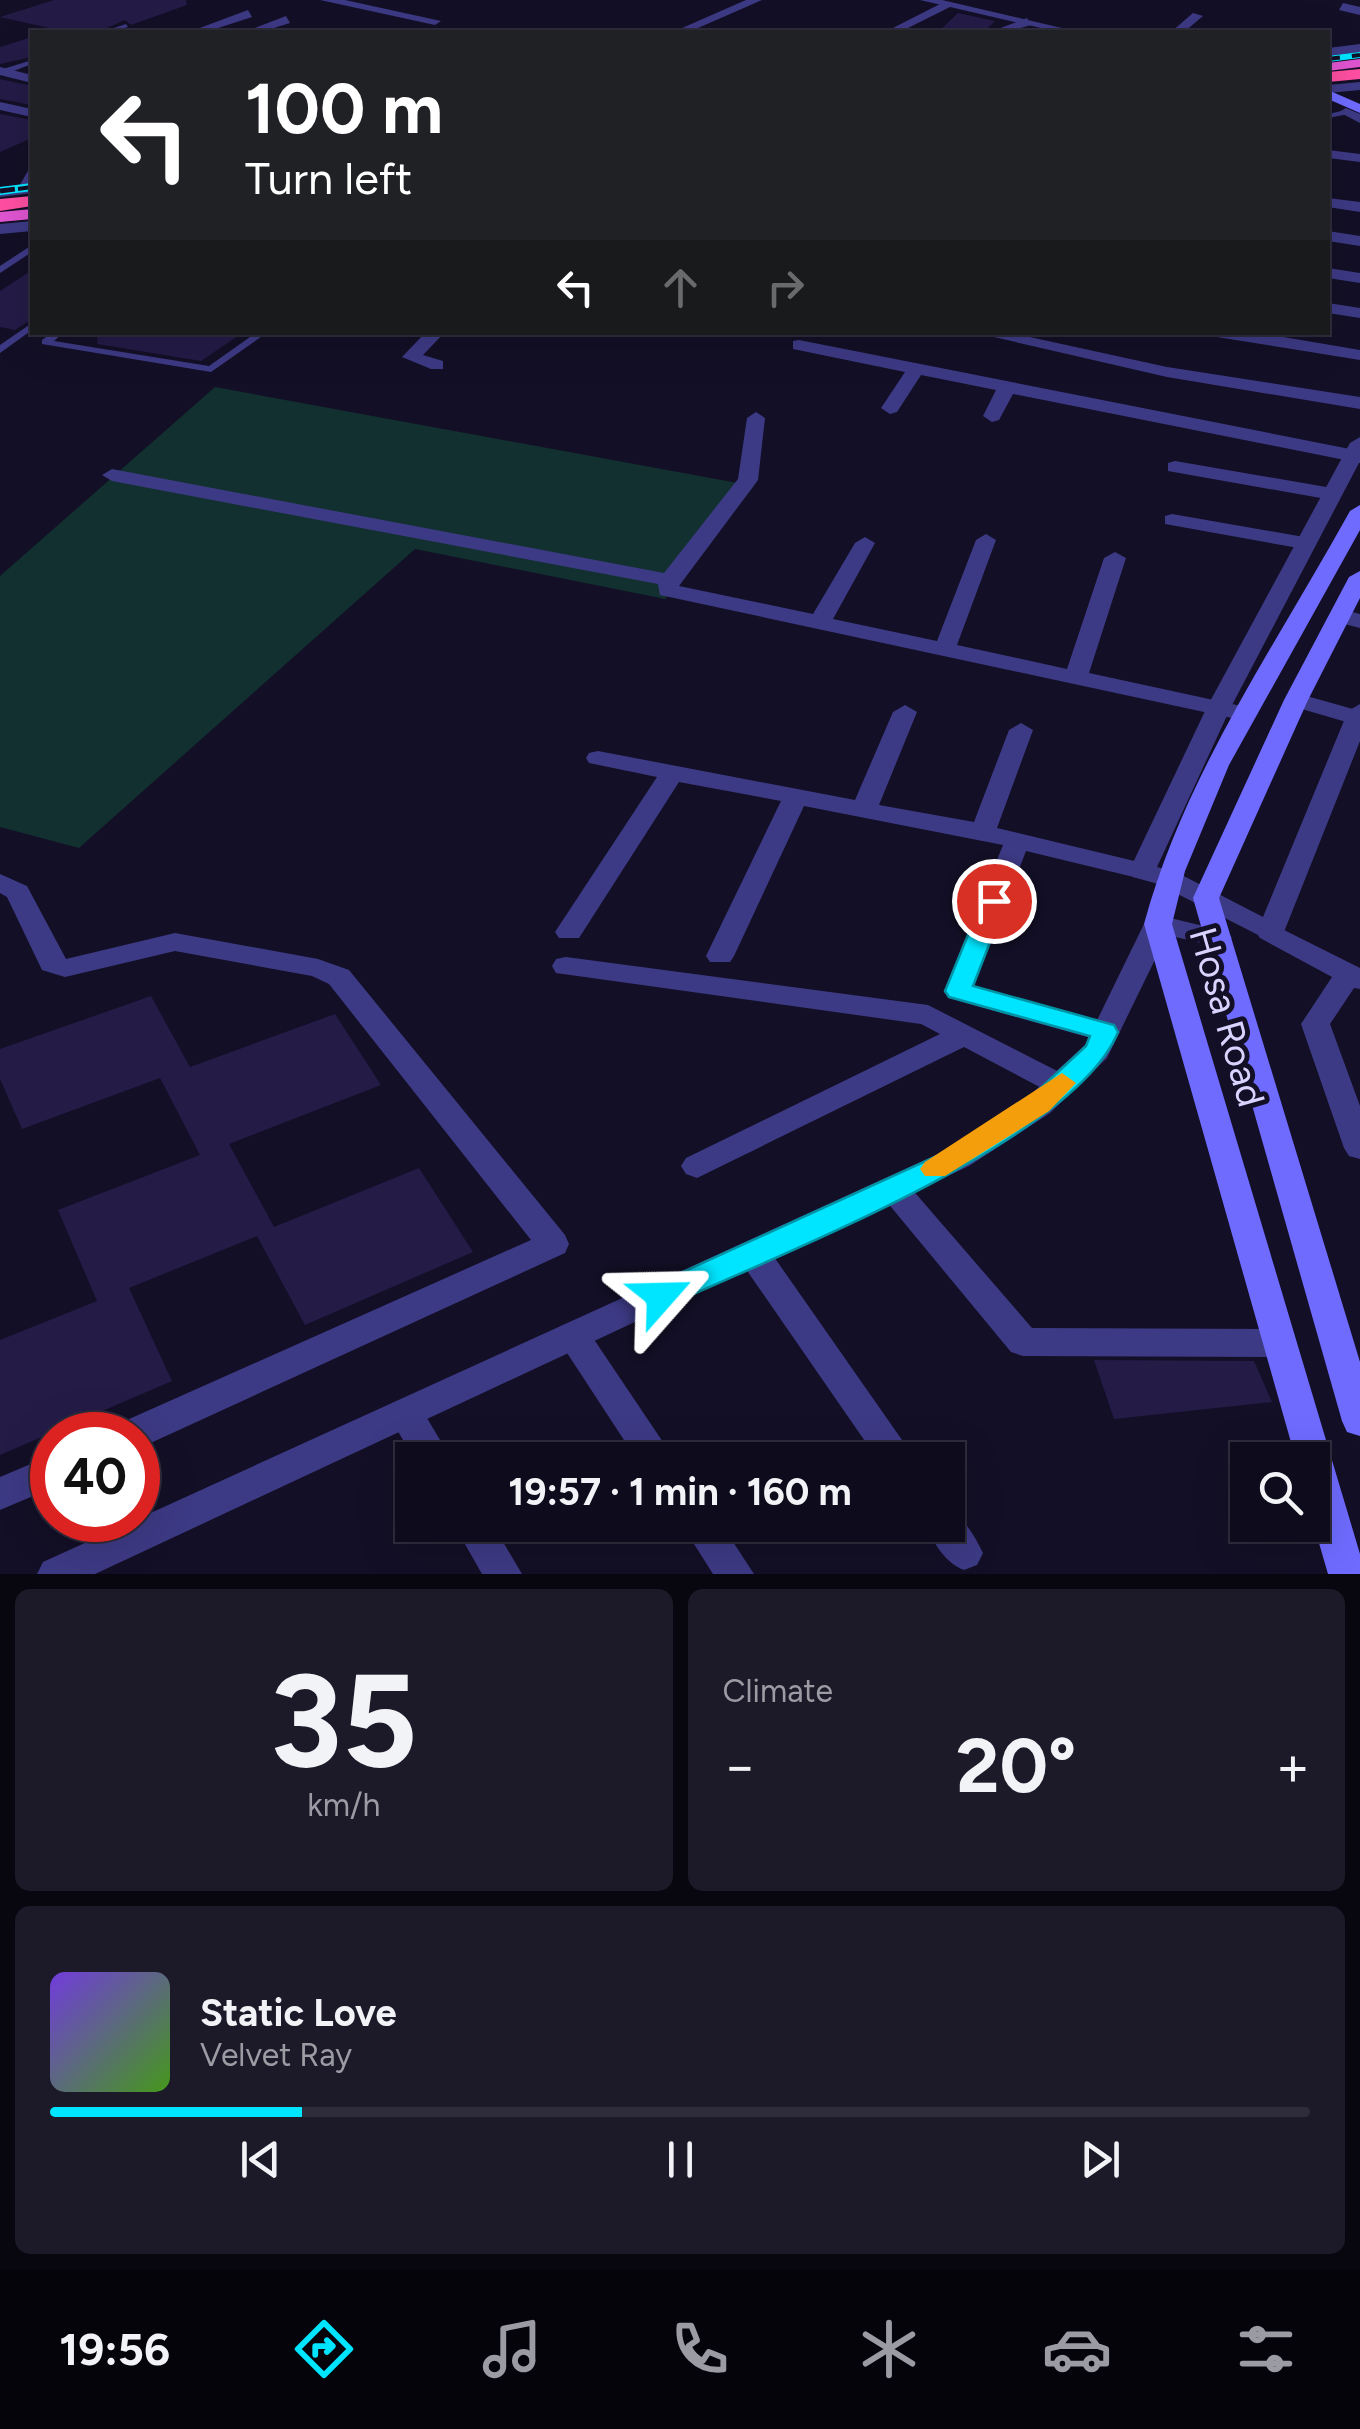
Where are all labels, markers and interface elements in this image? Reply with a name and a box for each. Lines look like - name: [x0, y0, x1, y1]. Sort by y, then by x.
- text: 100 m: [245, 66, 443, 151]
- icon: left: [80, 70, 210, 200]
- text: Turn left: [245, 151, 412, 205]
- icon: left: [548, 260, 603, 315]
- icon: ahead: [653, 260, 708, 315]
- icon: right: [758, 260, 813, 315]
- pin: [952, 859, 1037, 944]
- icon: arrive: [967, 874, 1022, 929]
- street label: Hosa Road: [1179, 922, 1275, 1112]
- position arrow: [609, 1244, 713, 1348]
- speed limit sign: 40: [30, 1412, 160, 1542]
- map controls: [1230, 1442, 1330, 1542]
- button: search: [1230, 1442, 1330, 1542]
- text: 19:57 · 1 min · 160 m: [508, 1469, 852, 1515]
- text: 35: [270, 1643, 418, 1799]
- text: Climate: [723, 1672, 833, 1710]
- text: 20°: [956, 1721, 1076, 1811]
- text: −: [723, 1733, 757, 1799]
- text: +: [1276, 1733, 1310, 1799]
- text: km/h: [307, 1786, 380, 1824]
- text: Static Love: [200, 1990, 397, 2036]
- text: Velvet Ray: [200, 2036, 352, 2074]
- icon: previous: [233, 2132, 288, 2187]
- icon: pause: [653, 2132, 708, 2187]
- icon: next: [1073, 2132, 1128, 2187]
- icon: directions: [289, 2314, 359, 2384]
- icon: music: [477, 2314, 547, 2384]
- icon: phone: [665, 2314, 735, 2384]
- icon: climate: [854, 2314, 924, 2384]
- icon: car: [1042, 2314, 1112, 2384]
- icon: filters: [1231, 2314, 1301, 2384]
- text: 19:56: [59, 2322, 170, 2376]

